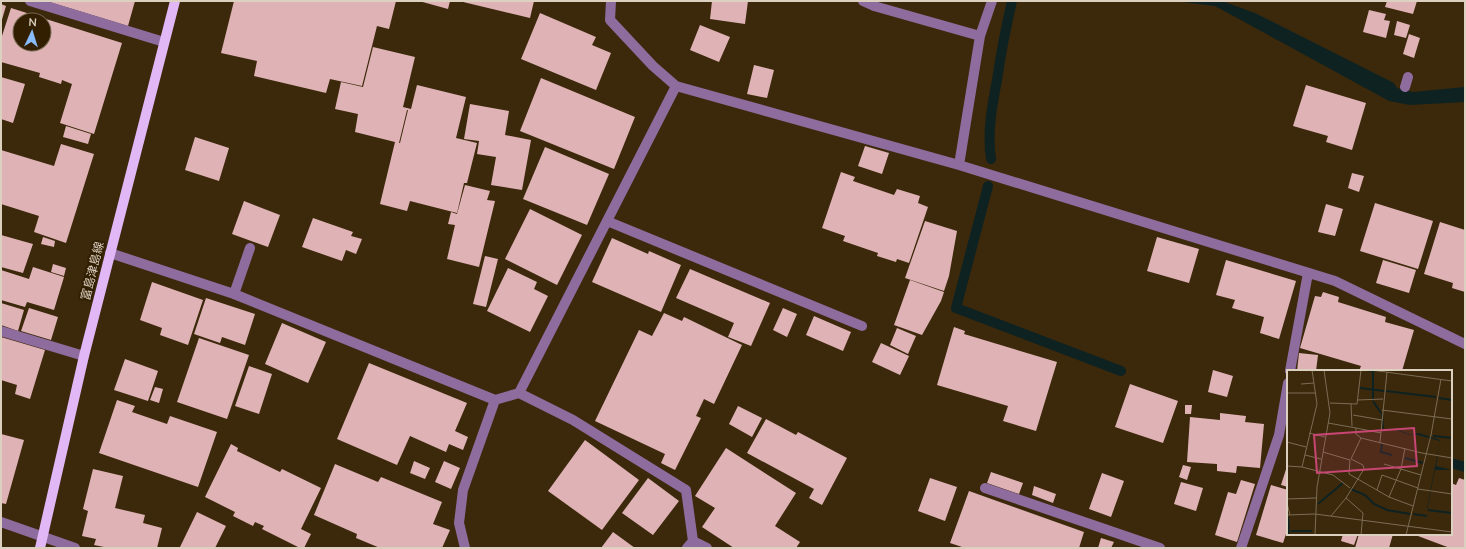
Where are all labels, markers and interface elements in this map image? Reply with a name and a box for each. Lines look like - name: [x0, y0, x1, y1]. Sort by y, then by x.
- north arrow: [12, 12, 52, 52]
- text: N: [28, 15, 37, 29]
- street label: 富島津島線: [77, 240, 107, 302]
- inset map: [1287, 370, 1452, 535]

